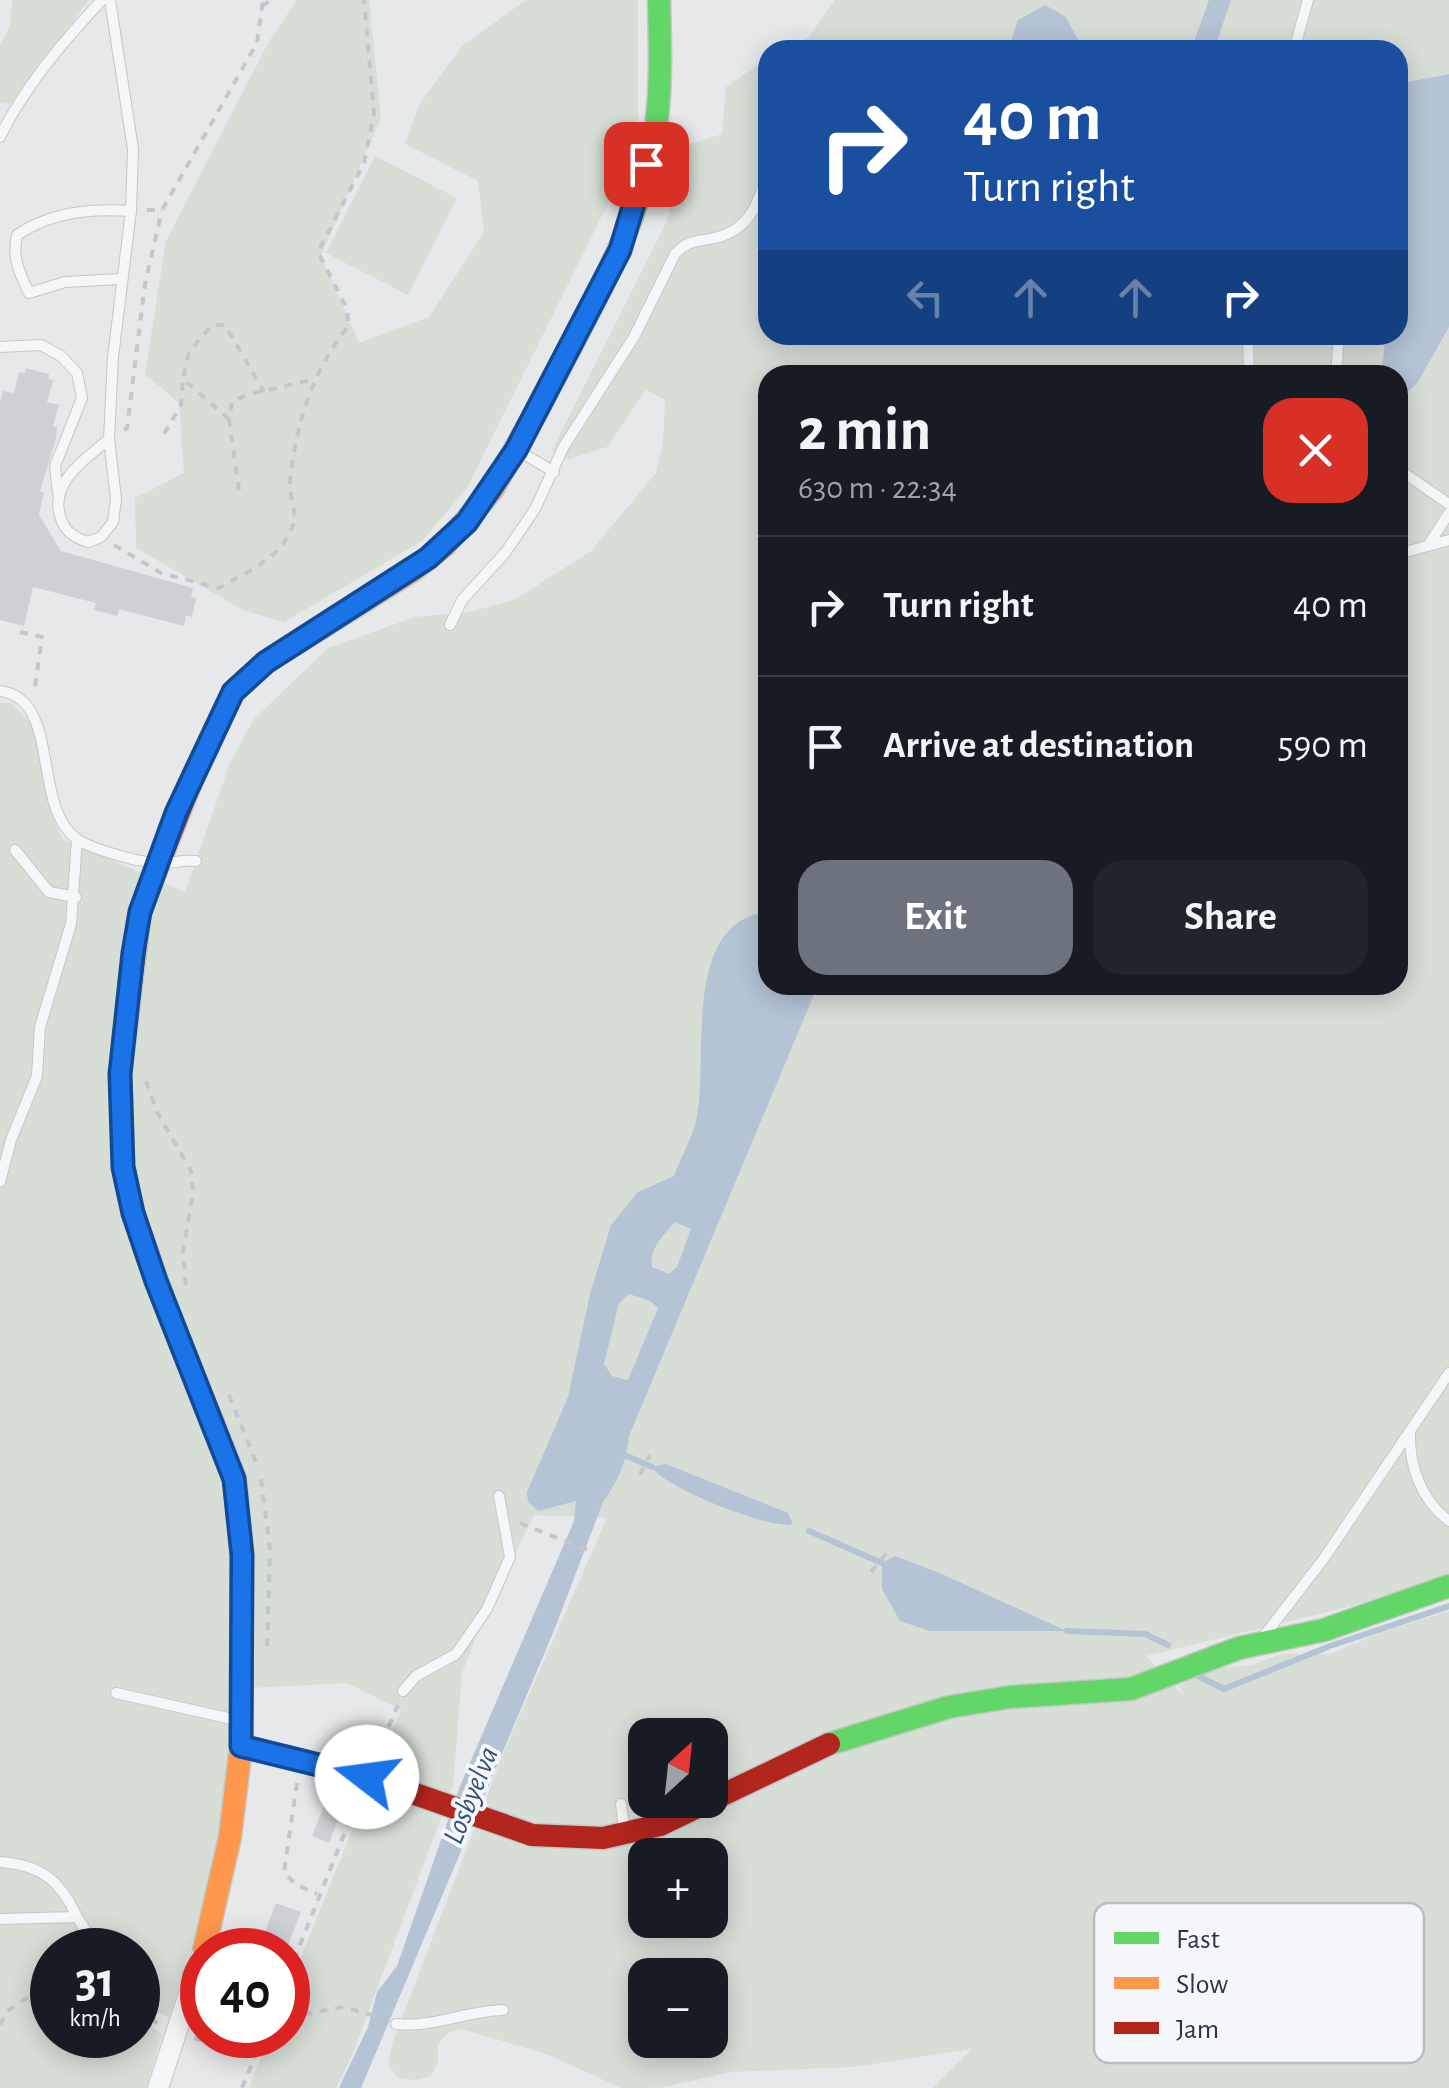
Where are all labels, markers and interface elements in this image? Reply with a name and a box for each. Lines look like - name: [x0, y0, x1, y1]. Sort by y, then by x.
- icon: right: [798, 80, 928, 210]
- text: 40 m: [963, 83, 1102, 153]
- pin: [604, 122, 689, 207]
- icon: arrive: [619, 137, 674, 192]
- text: Turn right: [963, 165, 1135, 210]
- icon: left: [898, 270, 953, 325]
- icon: ahead: [1003, 270, 1058, 325]
- icon: ahead: [1108, 270, 1163, 325]
- icon: right: [1213, 270, 1268, 325]
- button: close: [1263, 398, 1368, 503]
- text: 2 min: [798, 401, 931, 461]
- text: 630 m · 22:34: [798, 472, 957, 504]
- icon: right: [798, 579, 853, 634]
- text: Turn right: [883, 587, 1033, 625]
- text: 40 m: [1293, 587, 1368, 625]
- icon: arrive: [798, 719, 853, 774]
- text: Arrive at destination: [883, 727, 1194, 765]
- text: 590 m: [1278, 727, 1368, 765]
- button: Exit: [798, 860, 1073, 975]
- button: Share: [1093, 860, 1368, 975]
- north arrow: [628, 1718, 728, 1818]
- map controls: [628, 1718, 728, 2058]
- position arrow: [315, 1725, 419, 1829]
- water label: Losbyelva: [438, 1743, 504, 1848]
- button: +: [628, 1838, 728, 1938]
- legend: [1094, 1903, 1424, 2063]
- text: Fast: [1176, 1926, 1220, 1954]
- speed limit sign: 40: [180, 1928, 310, 2058]
- text: 31: [75, 1956, 115, 2006]
- button: −: [628, 1958, 728, 2058]
- text: Slow: [1176, 1971, 1228, 1999]
- text: km/h: [69, 2006, 121, 2031]
- text: Jam: [1176, 2016, 1219, 2044]

